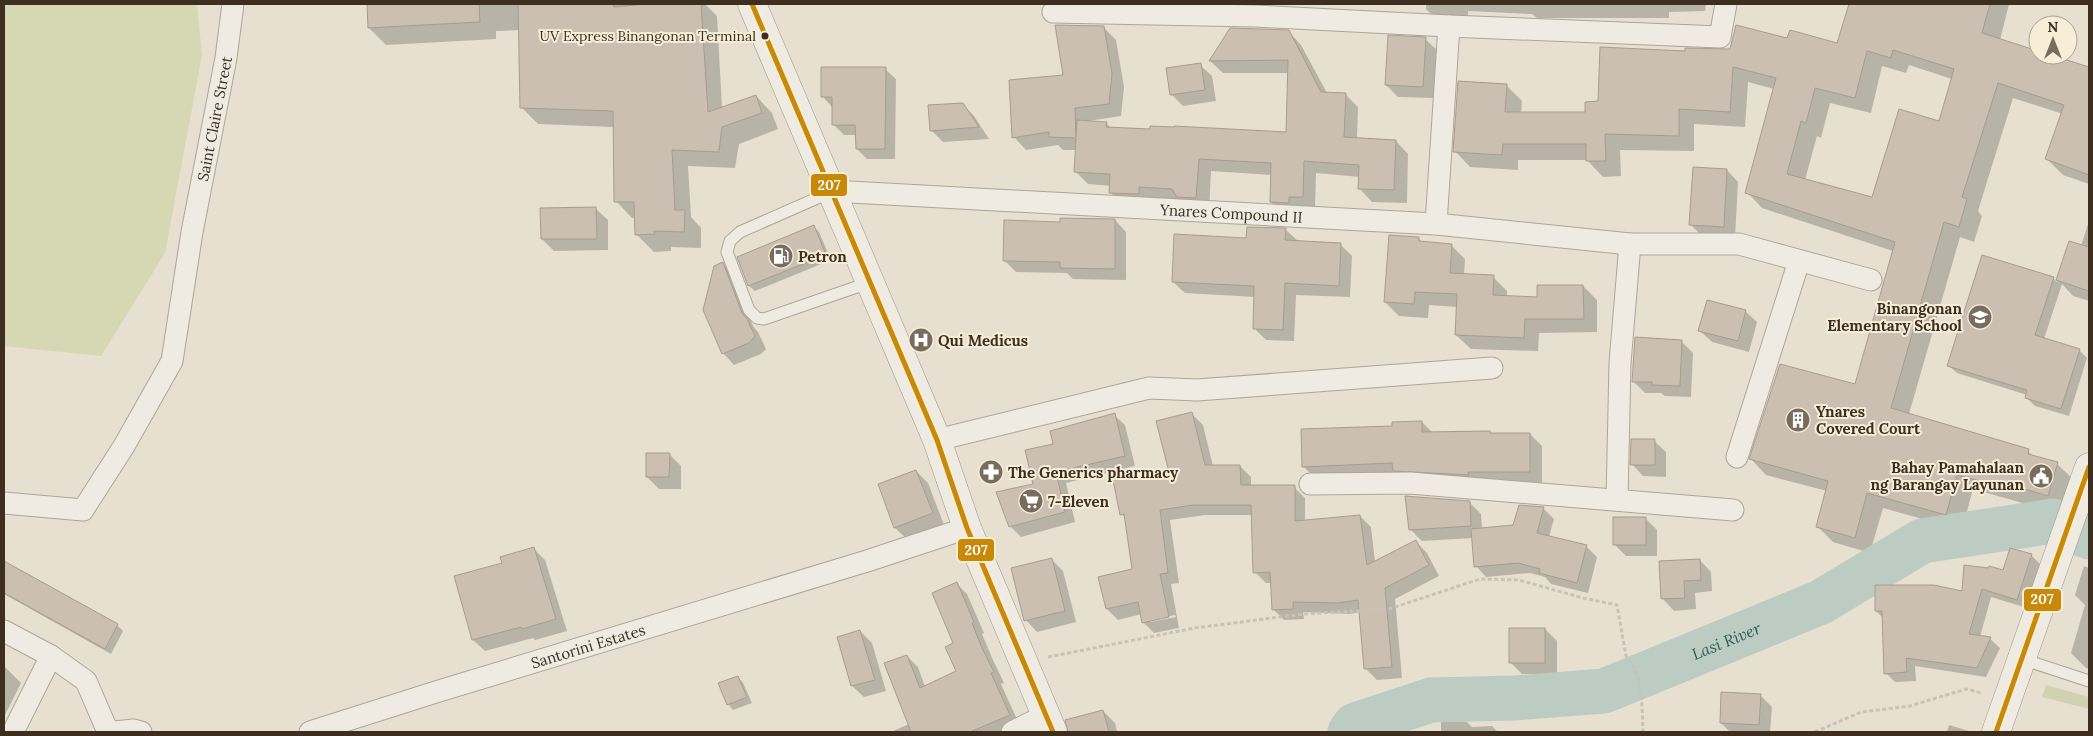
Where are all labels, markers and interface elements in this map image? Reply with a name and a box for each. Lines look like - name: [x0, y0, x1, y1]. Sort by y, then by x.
- north arrow: [2028, 15, 2078, 65]
- text: N: [2048, 18, 2059, 36]
- place label: UV Express Binangonan Terminal: [540, 27, 756, 45]
- marker: UV Express Binangonan Terminal: [760, 31, 770, 41]
- street label: Saint Claire Street: [193, 54, 236, 183]
- line badge: 207: [810, 173, 848, 197]
- text: 207: [818, 176, 841, 194]
- street label: Ynares Compound II: [1159, 199, 1303, 226]
- fuel station icon: Petron: [768, 243, 794, 269]
- place label: Petron: [798, 247, 847, 266]
- place label: Binangonan Elementary School: [1827, 299, 1962, 335]
- school or university icon: Binangonan Elementary School: [1967, 304, 1993, 330]
- hospital icon: Qui Medicus: [908, 327, 934, 353]
- place label: Qui Medicus: [938, 331, 1028, 350]
- place label: Ynares Covered Court: [1816, 402, 1921, 438]
- building icon: Ynares Covered Court: [1785, 407, 1811, 433]
- place label: Bahay Pamahalaan ng Barangay Layunan: [1870, 458, 2024, 494]
- pharmacy icon: The Generics pharmacy: [978, 459, 1004, 485]
- place label: The Generics pharmacy: [1008, 463, 1179, 482]
- public building icon: Bahay Pamahalaan ng Barangay Layunan: [2028, 463, 2054, 489]
- supermarket icon: 7-Eleven: [1018, 488, 1044, 514]
- place label: 7-Eleven: [1048, 492, 1110, 511]
- line badge: 207: [957, 538, 995, 562]
- text: 207: [965, 541, 988, 559]
- line badge: 207: [2023, 588, 2062, 612]
- text: 207: [2031, 590, 2054, 608]
- water label: Lasi River: [1689, 618, 1764, 664]
- street label: Santorini Estates: [528, 619, 647, 672]

